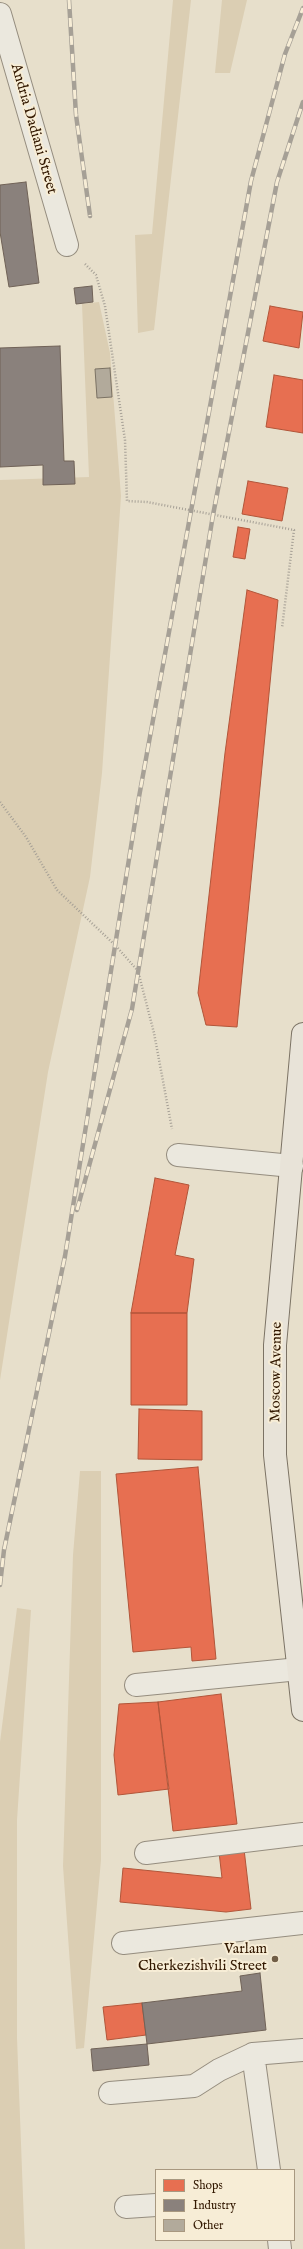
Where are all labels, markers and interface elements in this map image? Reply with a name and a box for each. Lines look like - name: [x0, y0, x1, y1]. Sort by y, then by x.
- street label: Andria Dadiani Street: [6, 62, 60, 196]
- street label: Moscow Avenue: [267, 1322, 287, 1422]
- place label: Varlam Cherkezishvili Street: [138, 1941, 267, 1976]
- marker: Varlam Cherkezishvili Street: [270, 1954, 280, 1964]
- legend: [155, 2169, 295, 2241]
- text: Shops: [193, 2178, 223, 2193]
- text: Industry: [193, 2198, 236, 2213]
- text: Other: [193, 2218, 223, 2233]

